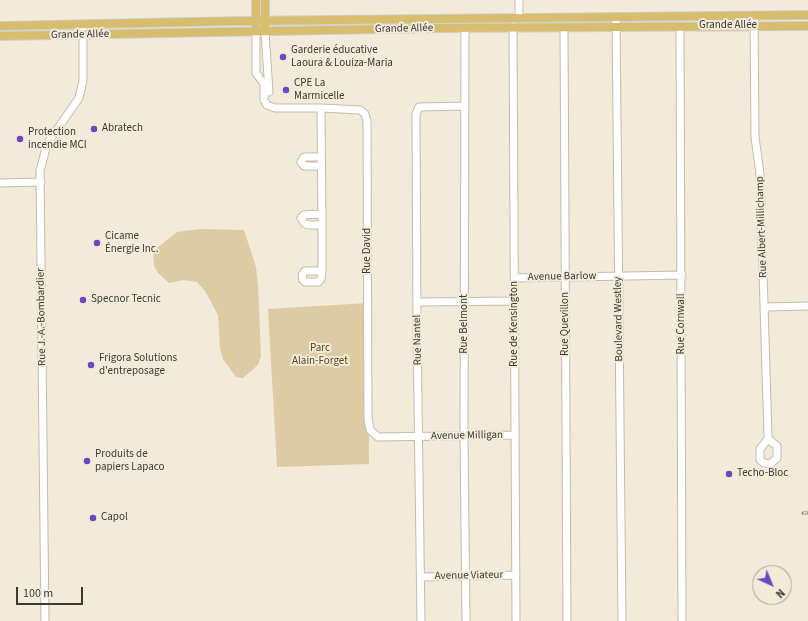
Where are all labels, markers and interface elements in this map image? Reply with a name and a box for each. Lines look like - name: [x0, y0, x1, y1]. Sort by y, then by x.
- street label: Grande Allée: [699, 19, 757, 33]
- street label: Grande Allée: [375, 22, 433, 36]
- street label: Grande Allée: [51, 28, 109, 42]
- place label: Garderie éducative Laoura & Louiza-Maria: [291, 44, 393, 70]
- marker: Garderie éducative Laoura & Louiza-Maria: [278, 52, 288, 62]
- place label: CPE La Marmicelle: [294, 77, 344, 103]
- marker: CPE La Marmicelle: [281, 85, 291, 95]
- place label: Abratech: [102, 122, 143, 136]
- marker: Abratech: [89, 124, 99, 134]
- place label: Protection incendie MCI: [28, 126, 87, 152]
- marker: Protection incendie MCI: [15, 134, 25, 144]
- street label: Rue Albert-Millichamp: [754, 176, 770, 278]
- street label: Rue David: [361, 228, 375, 274]
- place label: Cicame Énergie Inc.: [105, 230, 159, 256]
- marker: Cicame Énergie Inc.: [92, 238, 102, 248]
- street label: Rue J.-A.-Bombardier: [35, 268, 49, 366]
- street label: Avenue Barlow: [528, 270, 596, 284]
- street label: Boulevard Westley: [612, 276, 626, 362]
- street label: Rue de Kensington: [508, 281, 522, 367]
- street label: Rue Quevillon: [559, 292, 573, 356]
- place label: Specnor Tecnic: [91, 293, 161, 307]
- street label: Rue Belmont: [458, 294, 472, 354]
- street label: Rue Cornwall: [675, 294, 689, 354]
- marker: Specnor Tecnic: [78, 295, 88, 305]
- street label: Rue Nantel: [411, 315, 425, 365]
- park label: Parc Alain-Forget: [292, 342, 348, 368]
- place label: Frigora Solutions d'entreposage: [99, 352, 177, 378]
- marker: Frigora Solutions d'entreposage: [86, 360, 96, 370]
- street label: Avenue Milligan: [431, 429, 503, 443]
- place label: Produits de papiers Lapaco: [95, 448, 164, 474]
- marker: Produits de papiers Lapaco: [82, 456, 92, 466]
- place label: Techo-Bloc: [737, 467, 788, 481]
- marker: Techo-Bloc: [724, 469, 734, 479]
- place label: Capol: [101, 511, 128, 525]
- marker: Capol: [88, 513, 98, 523]
- north arrow: [752, 565, 792, 605]
- street label: Avenue Viateur: [435, 569, 503, 583]
- scale bar: [18, 579, 85, 605]
- text: 100 m: [23, 585, 53, 602]
- text: N: [772, 585, 788, 601]

